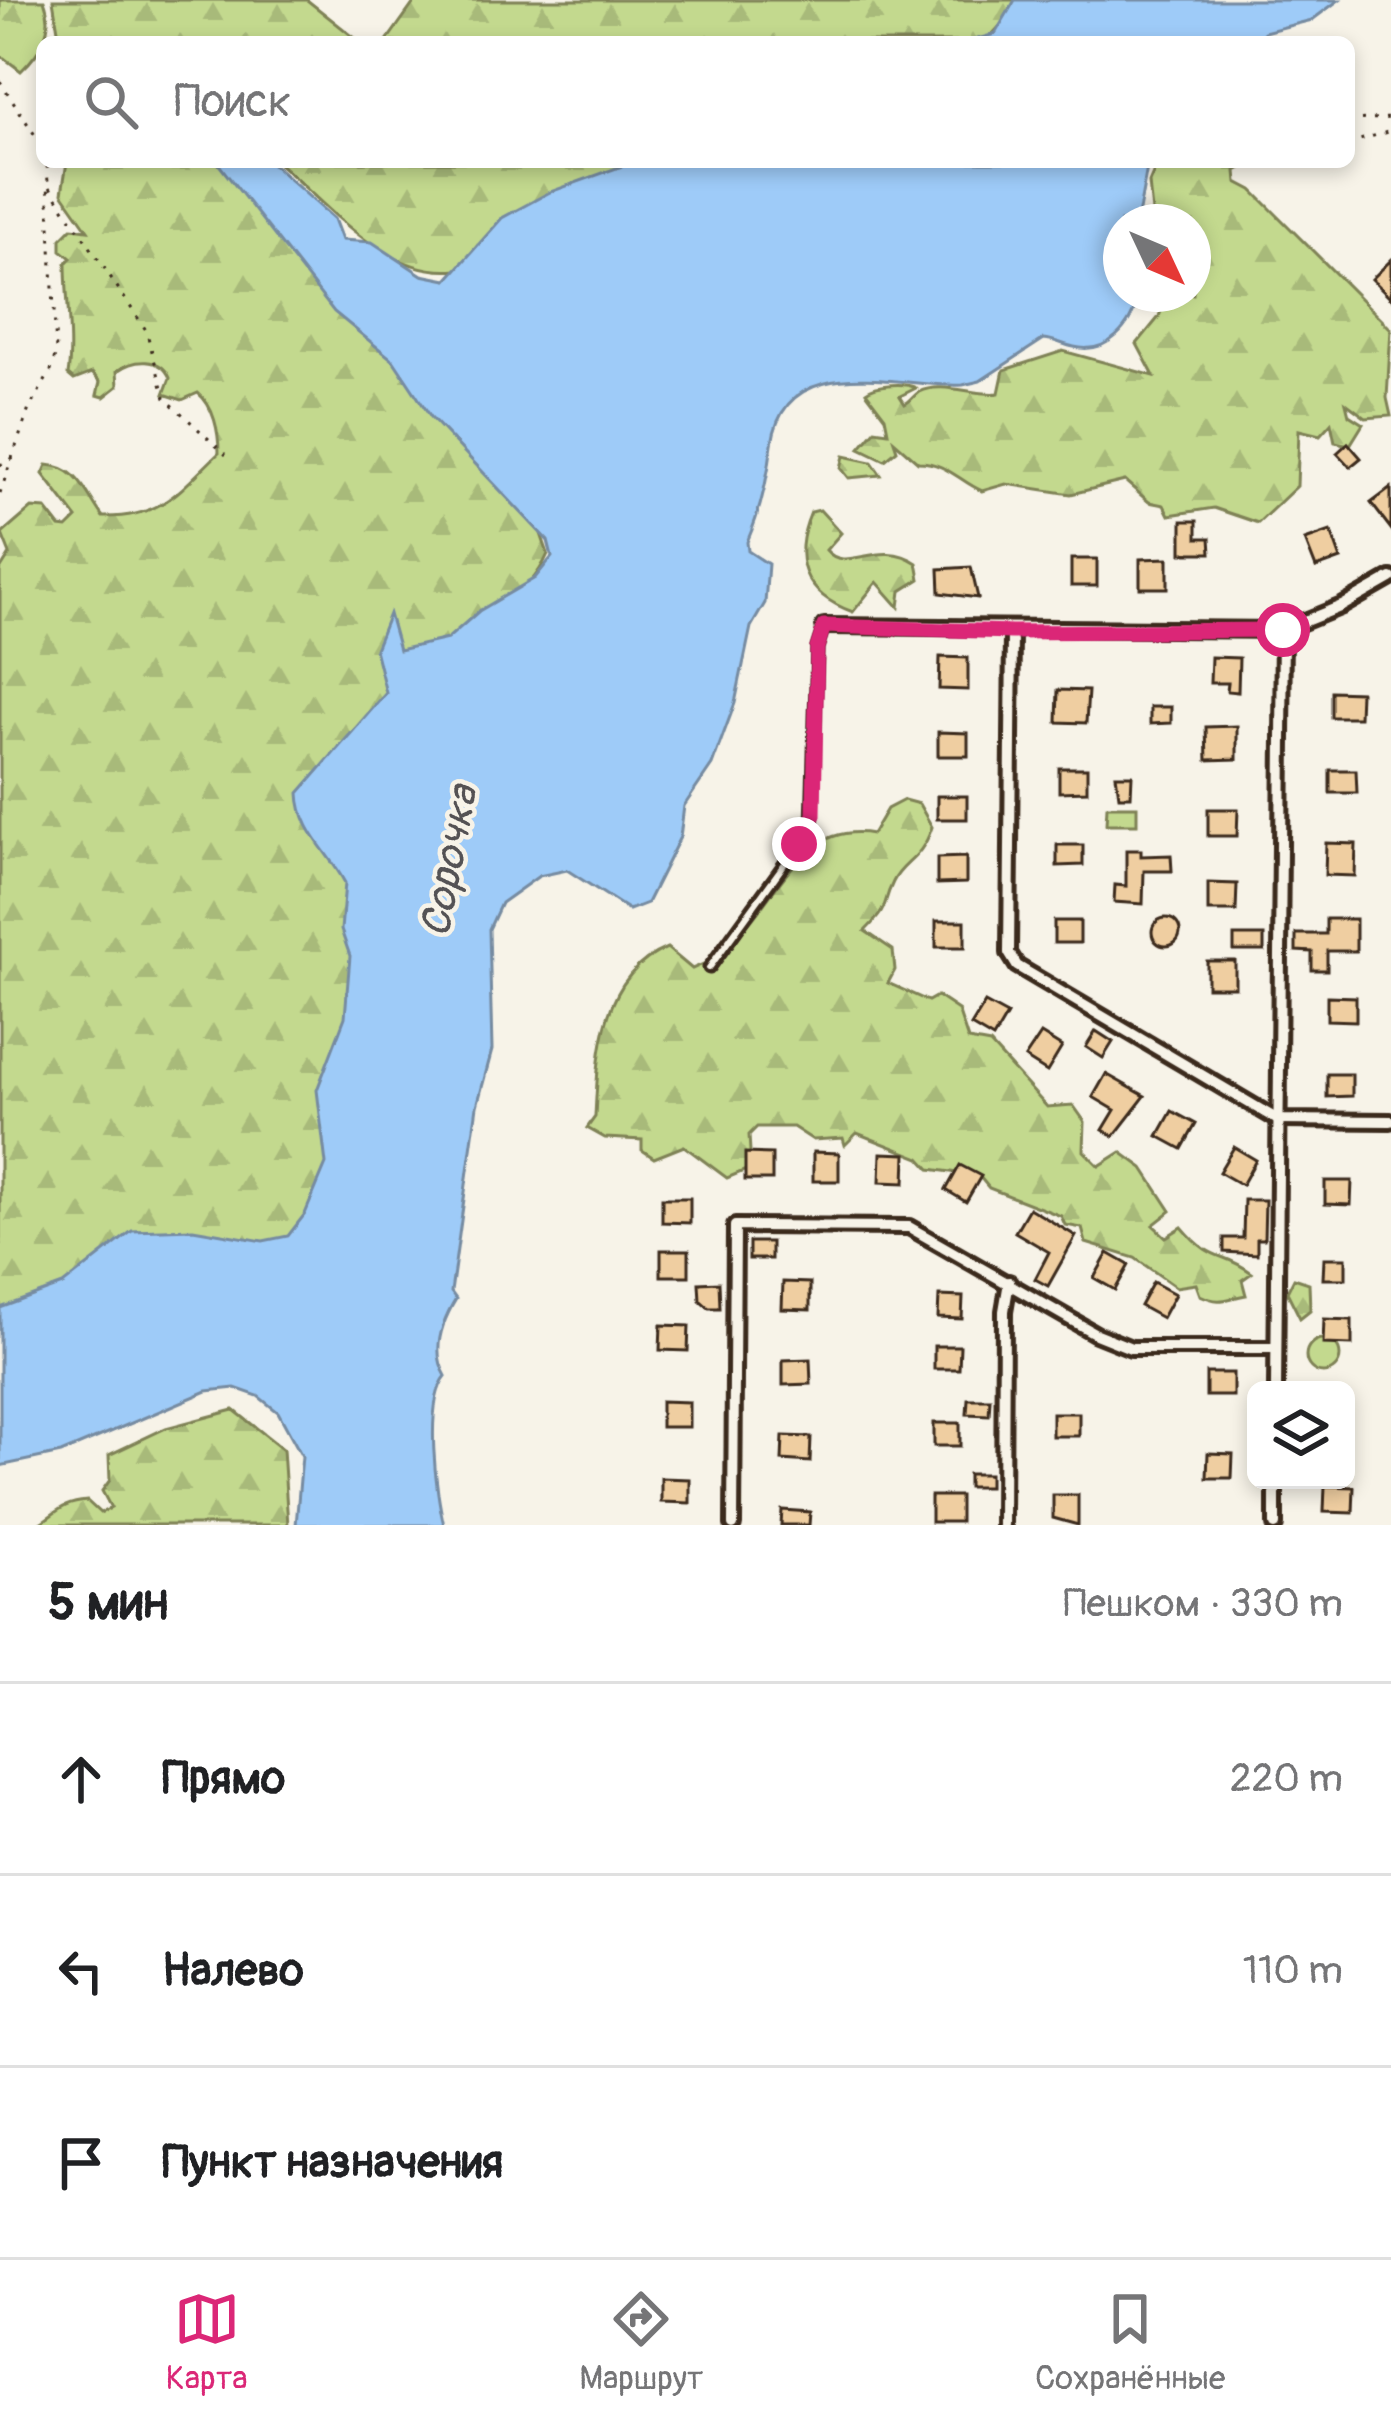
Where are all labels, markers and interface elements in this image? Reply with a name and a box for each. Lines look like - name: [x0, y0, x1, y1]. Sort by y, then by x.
- search box: [36, 36, 1355, 168]
- icon: search: [78, 69, 144, 135]
- text: Поиск: [174, 74, 291, 130]
- north arrow: [1103, 204, 1211, 312]
- route start: [1256, 603, 1310, 657]
- water label: Сорочка: [410, 779, 491, 942]
- route end: [772, 817, 826, 871]
- map controls: [1247, 1381, 1355, 1489]
- button: layers: [1247, 1381, 1355, 1489]
- text: 5 мин: [48, 1571, 168, 1635]
- text: Пешком · 330 m: [1063, 1579, 1343, 1628]
- icon: ahead: [48, 1746, 114, 1812]
- text: Прямо: [162, 1751, 285, 1807]
- text: 220 m: [1230, 1754, 1343, 1803]
- icon: left: [48, 1938, 114, 2004]
- text: Налево: [162, 1943, 304, 1999]
- text: 110 m: [1243, 1946, 1343, 1995]
- icon: arrive: [48, 2130, 114, 2196]
- text: Пункт назначения: [162, 2135, 503, 2191]
- tab: Карта: [166, 2286, 248, 2399]
- tab: Маршрут: [579, 2286, 703, 2399]
- tab: Сохранённые: [1035, 2286, 1225, 2399]

